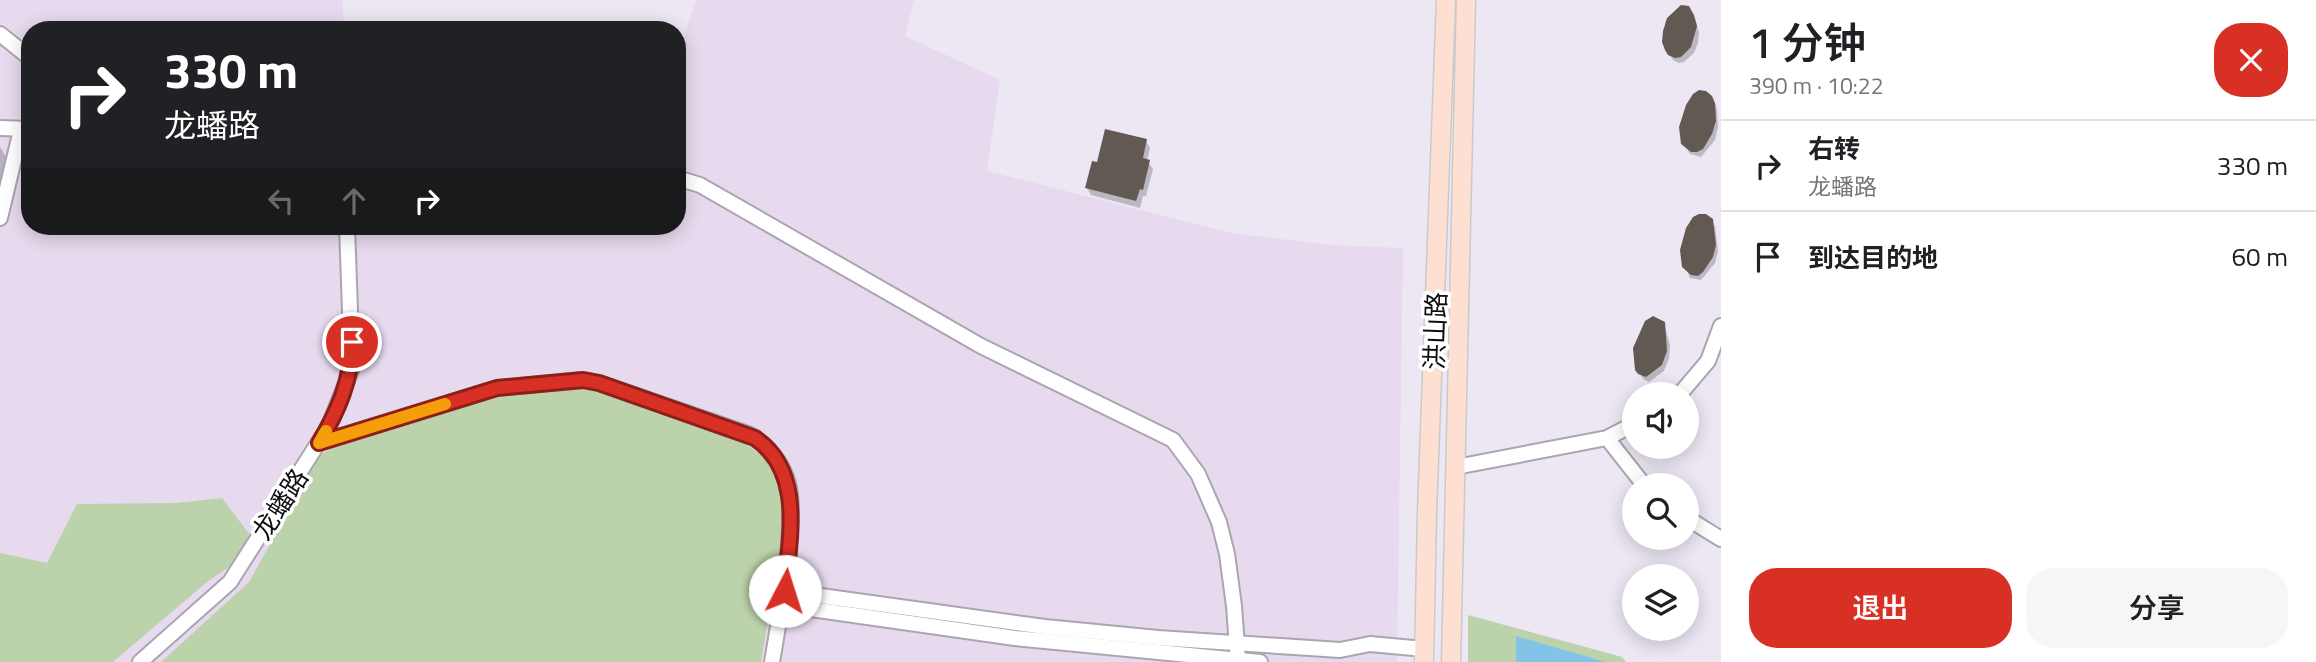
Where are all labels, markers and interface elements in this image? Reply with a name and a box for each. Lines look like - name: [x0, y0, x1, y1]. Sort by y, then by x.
- text: 1 分钟: [1749, 10, 1866, 74]
- button: close: [2214, 23, 2288, 97]
- text: 330 m: [164, 32, 298, 107]
- icon: right: [49, 49, 140, 140]
- text: 390 m · 10:22: [1749, 68, 1884, 103]
- text: 龙蟠路: [164, 101, 260, 149]
- text: 右转: [1808, 129, 1860, 168]
- text: 330 m: [2217, 146, 2288, 185]
- icon: right: [1749, 147, 1787, 185]
- text: 龙蟠路: [1808, 169, 1877, 204]
- icon: left: [262, 182, 300, 220]
- icon: ahead: [335, 182, 373, 220]
- icon: right: [408, 182, 446, 220]
- text: 60 m: [2231, 237, 2288, 276]
- icon: arrive: [1749, 238, 1787, 276]
- text: 到达目的地: [1808, 238, 1938, 277]
- street label: 洪山路: [1414, 291, 1456, 371]
- pin: [322, 312, 382, 372]
- icon: arrive: [333, 323, 371, 361]
- map controls: [1622, 382, 1699, 641]
- button: sound: [1622, 382, 1699, 459]
- street label: 龙蟠路: [242, 461, 318, 547]
- button: search: [1622, 473, 1699, 550]
- position arrow: [748, 554, 822, 628]
- button: layers: [1622, 564, 1699, 641]
- button: 退出: [1749, 568, 2012, 648]
- button: 分享: [2026, 568, 2288, 648]

